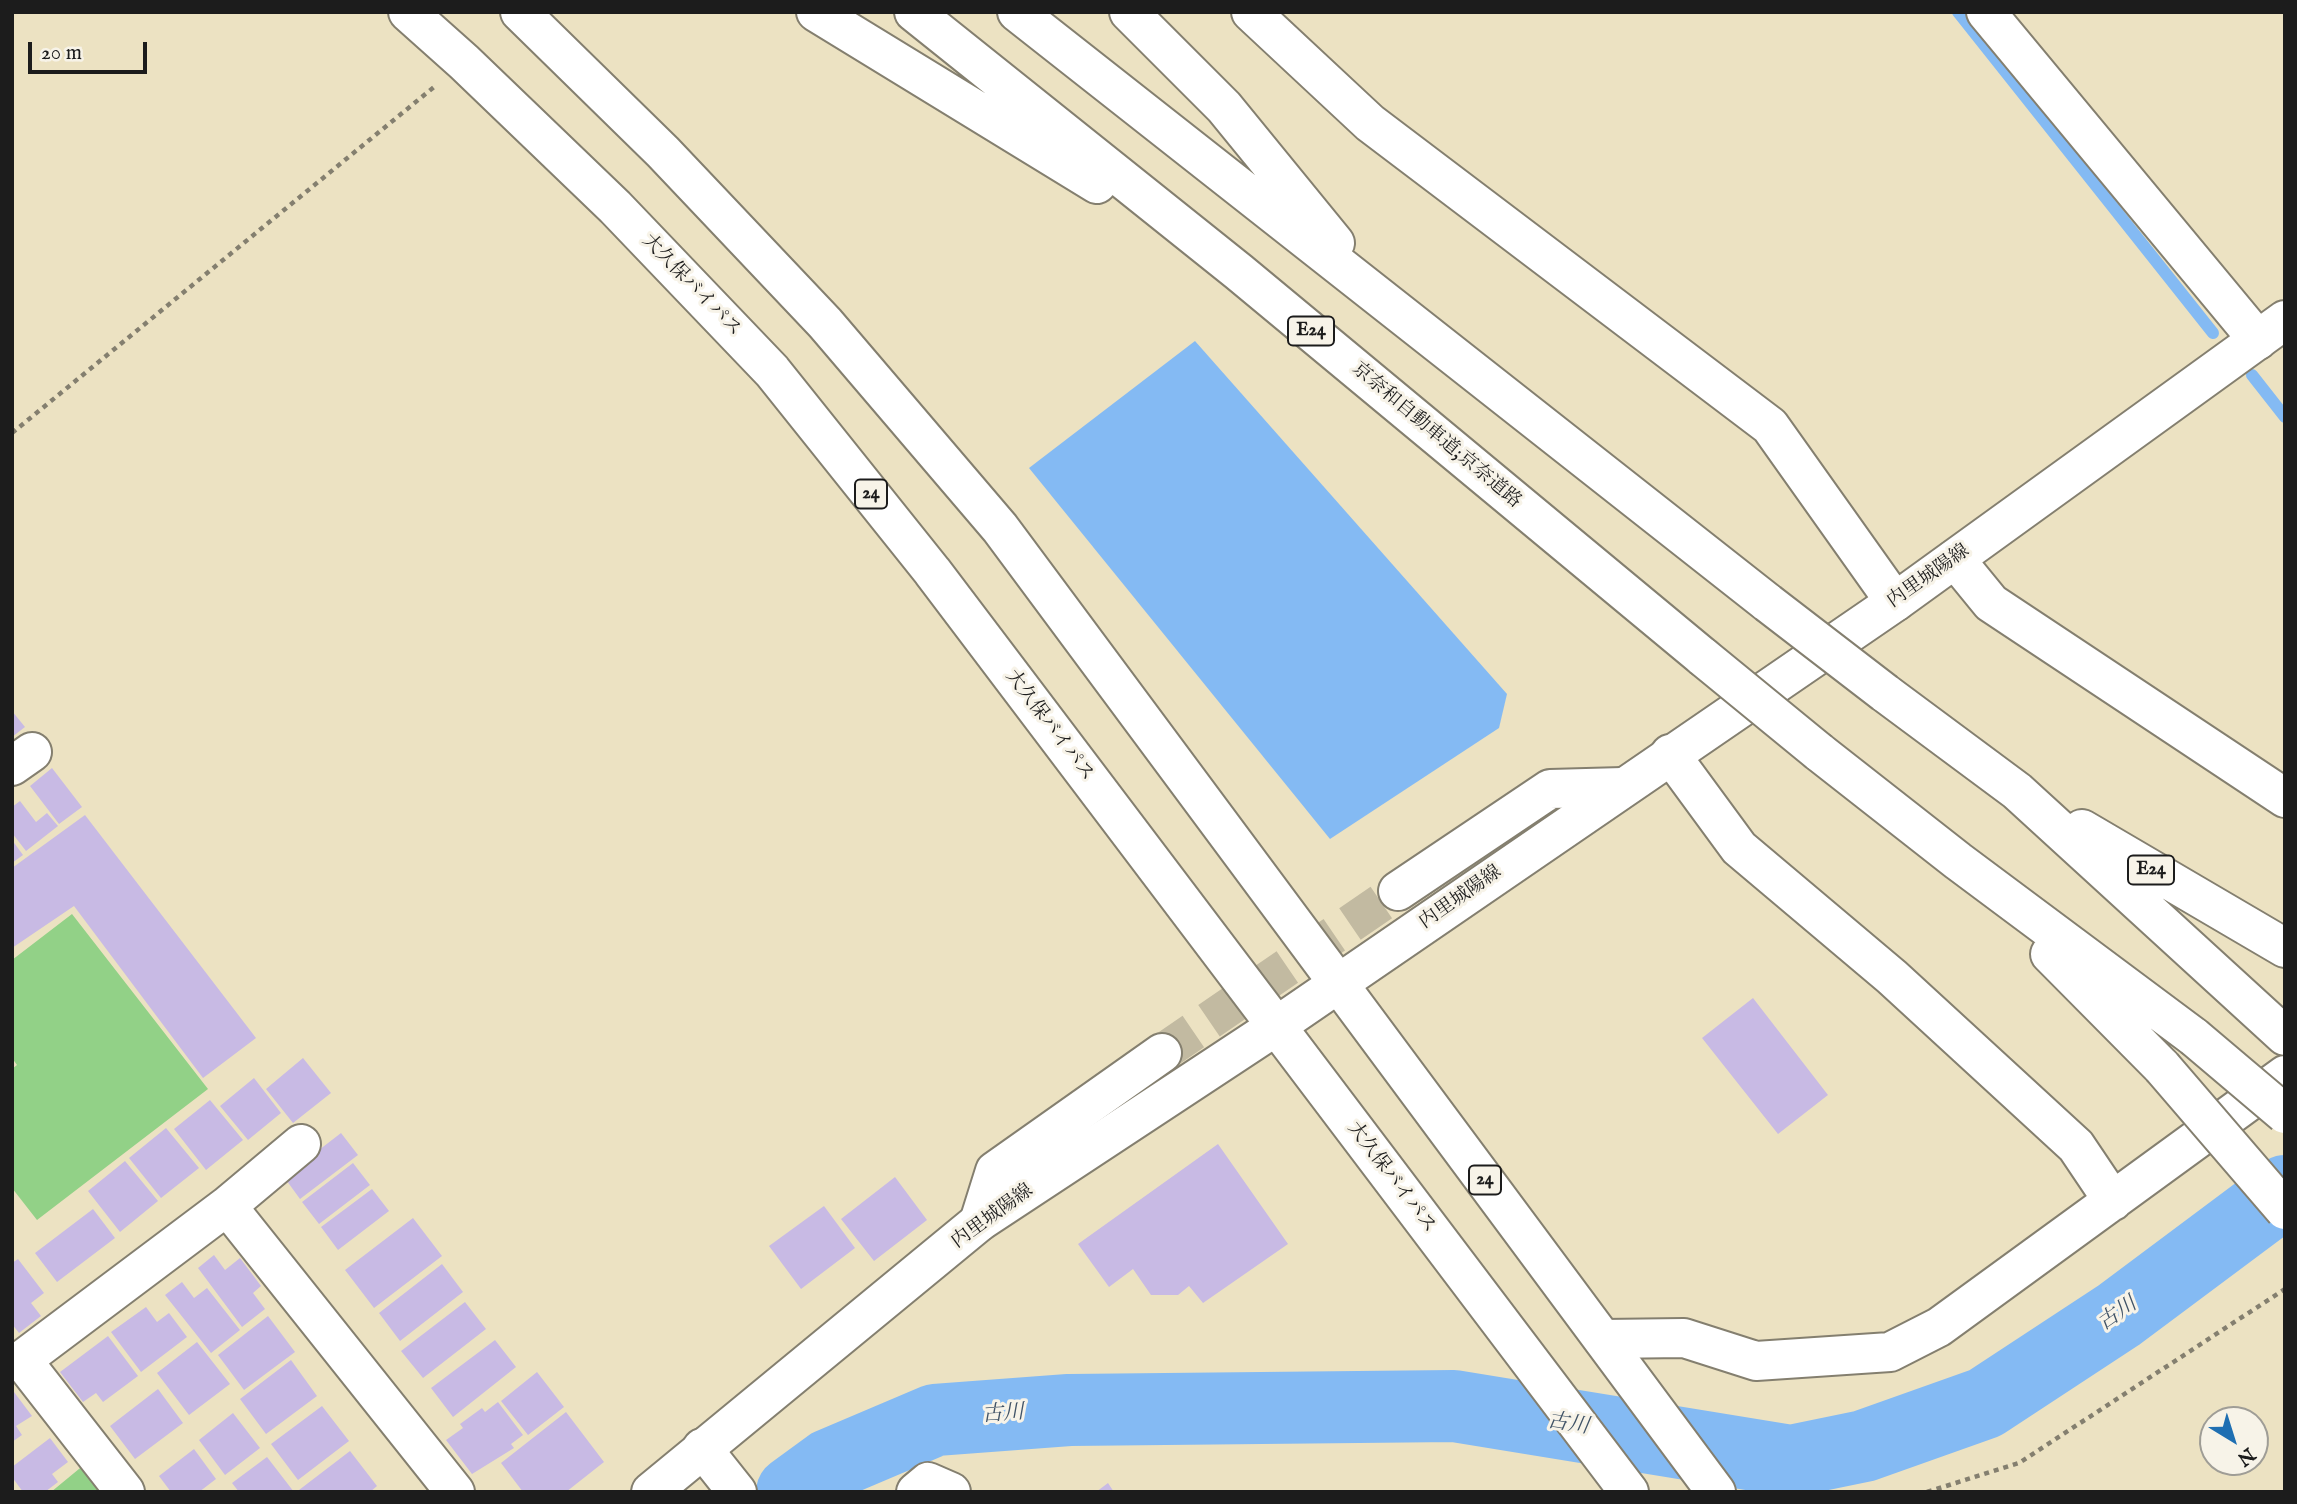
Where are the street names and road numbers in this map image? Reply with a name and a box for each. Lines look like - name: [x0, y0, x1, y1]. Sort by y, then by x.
- street label: 大久保バイパス: [637, 230, 745, 342]
- road number: E24: [1288, 316, 1334, 346]
- street label: 京奈和自動車道;京奈道路: [1347, 358, 1525, 514]
- road number: 24: [855, 480, 887, 508]
- street label: 内里城陽線: [1884, 540, 1974, 614]
- street label: 大久保バイパス: [1000, 666, 1098, 786]
- road number: E24: [2128, 856, 2174, 884]
- street label: 内里城陽線: [1416, 861, 1506, 935]
- street label: 大久保バイパス: [1342, 1118, 1440, 1238]
- road number: 24: [1469, 1166, 1501, 1195]
- street label: 内里城陽線: [948, 1180, 1038, 1254]

